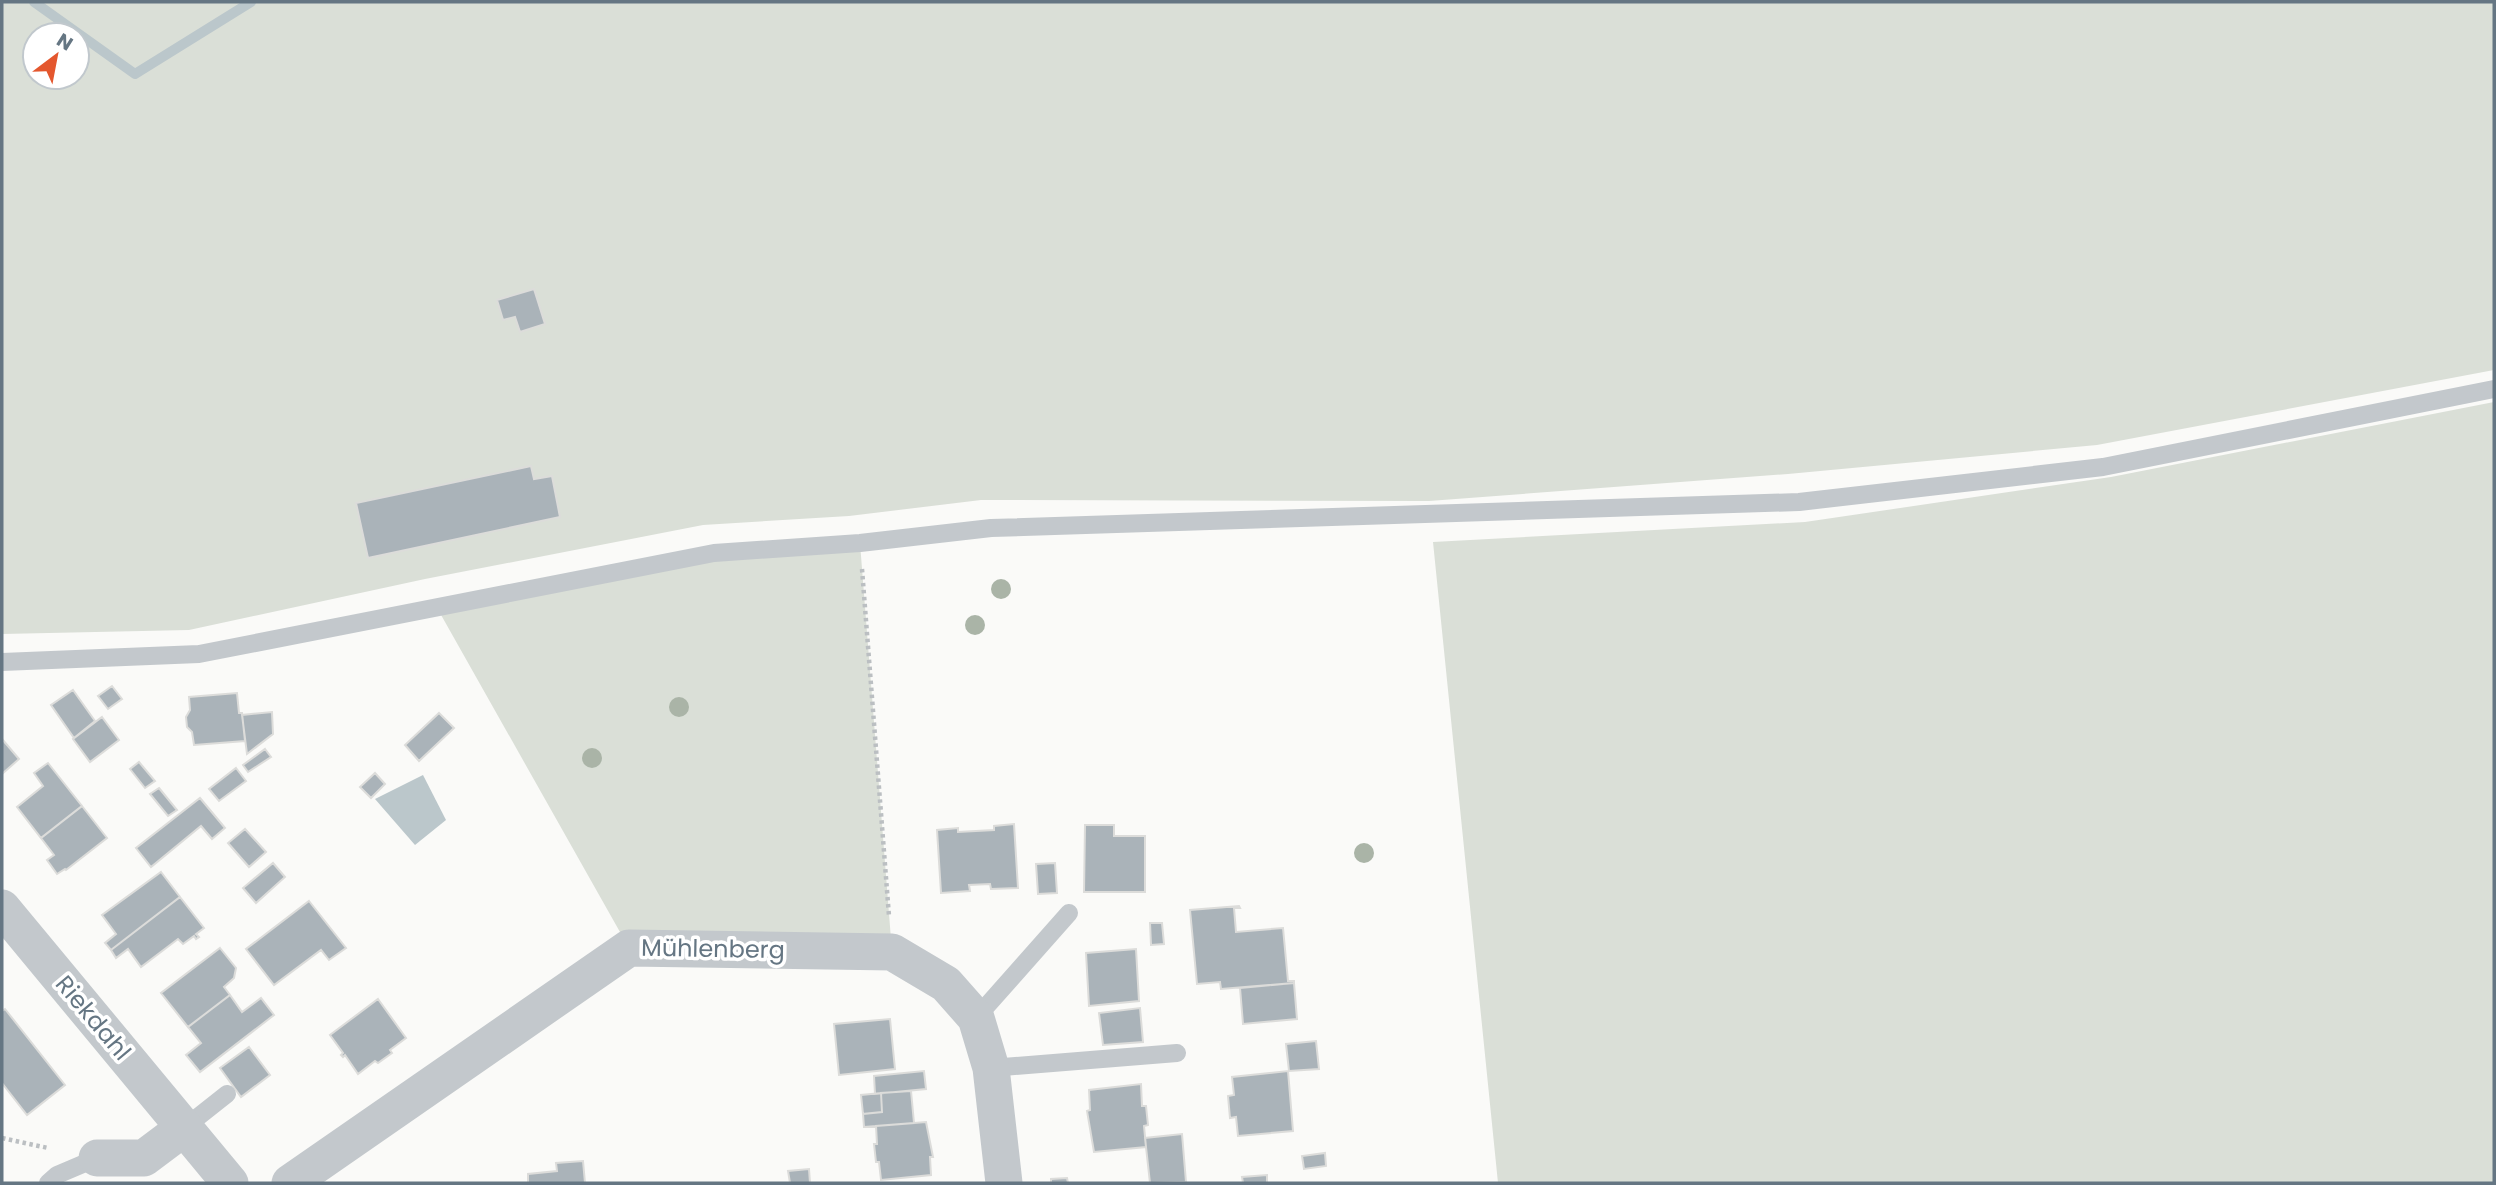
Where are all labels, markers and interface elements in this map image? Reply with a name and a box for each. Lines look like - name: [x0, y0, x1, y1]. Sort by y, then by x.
- north arrow: [21, 21, 91, 91]
- text: N: [52, 27, 78, 57]
- street label: Mühlenberg: [641, 931, 785, 966]
- street label: Riekdahl: [48, 968, 139, 1067]

